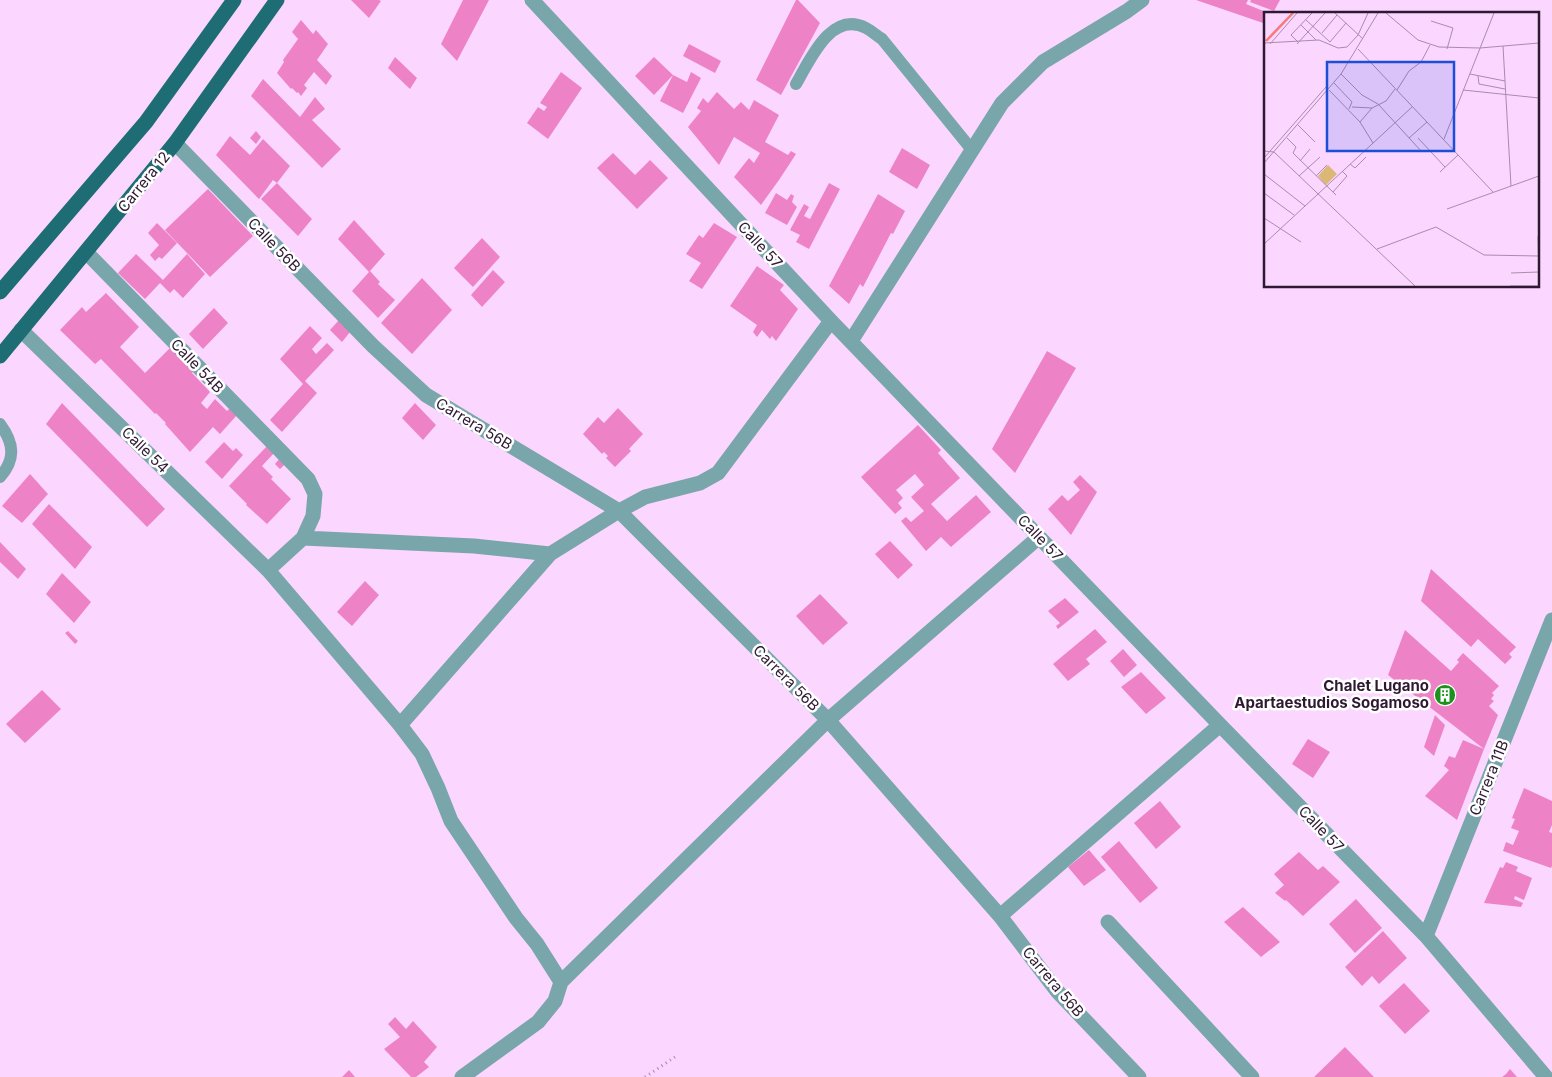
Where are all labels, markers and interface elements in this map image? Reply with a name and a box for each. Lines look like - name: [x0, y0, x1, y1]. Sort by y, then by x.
- inset map: [1264, 12, 1540, 288]
- street label: Carrera 12: [113, 147, 174, 216]
- street label: Calle 56B: [244, 214, 305, 276]
- street label: Calle 57: [734, 217, 787, 272]
- street label: Calle 54B: [167, 335, 228, 397]
- street label: Carrera 56B: [433, 393, 516, 454]
- street label: Calle 54: [118, 423, 173, 477]
- street label: Calle 57: [1014, 510, 1067, 565]
- street label: Carrera 56B: [749, 641, 823, 715]
- place label: Chalet Lugano Apartaestudios Sogamoso: [1234, 676, 1429, 712]
- building icon: Chalet Lugano Apartaestudios Sogamoso: [1433, 683, 1457, 707]
- street label: Carrera 11B: [1465, 737, 1512, 818]
- street label: Calle 57: [1295, 801, 1348, 856]
- street label: Carrera 56B: [1018, 943, 1088, 1021]

